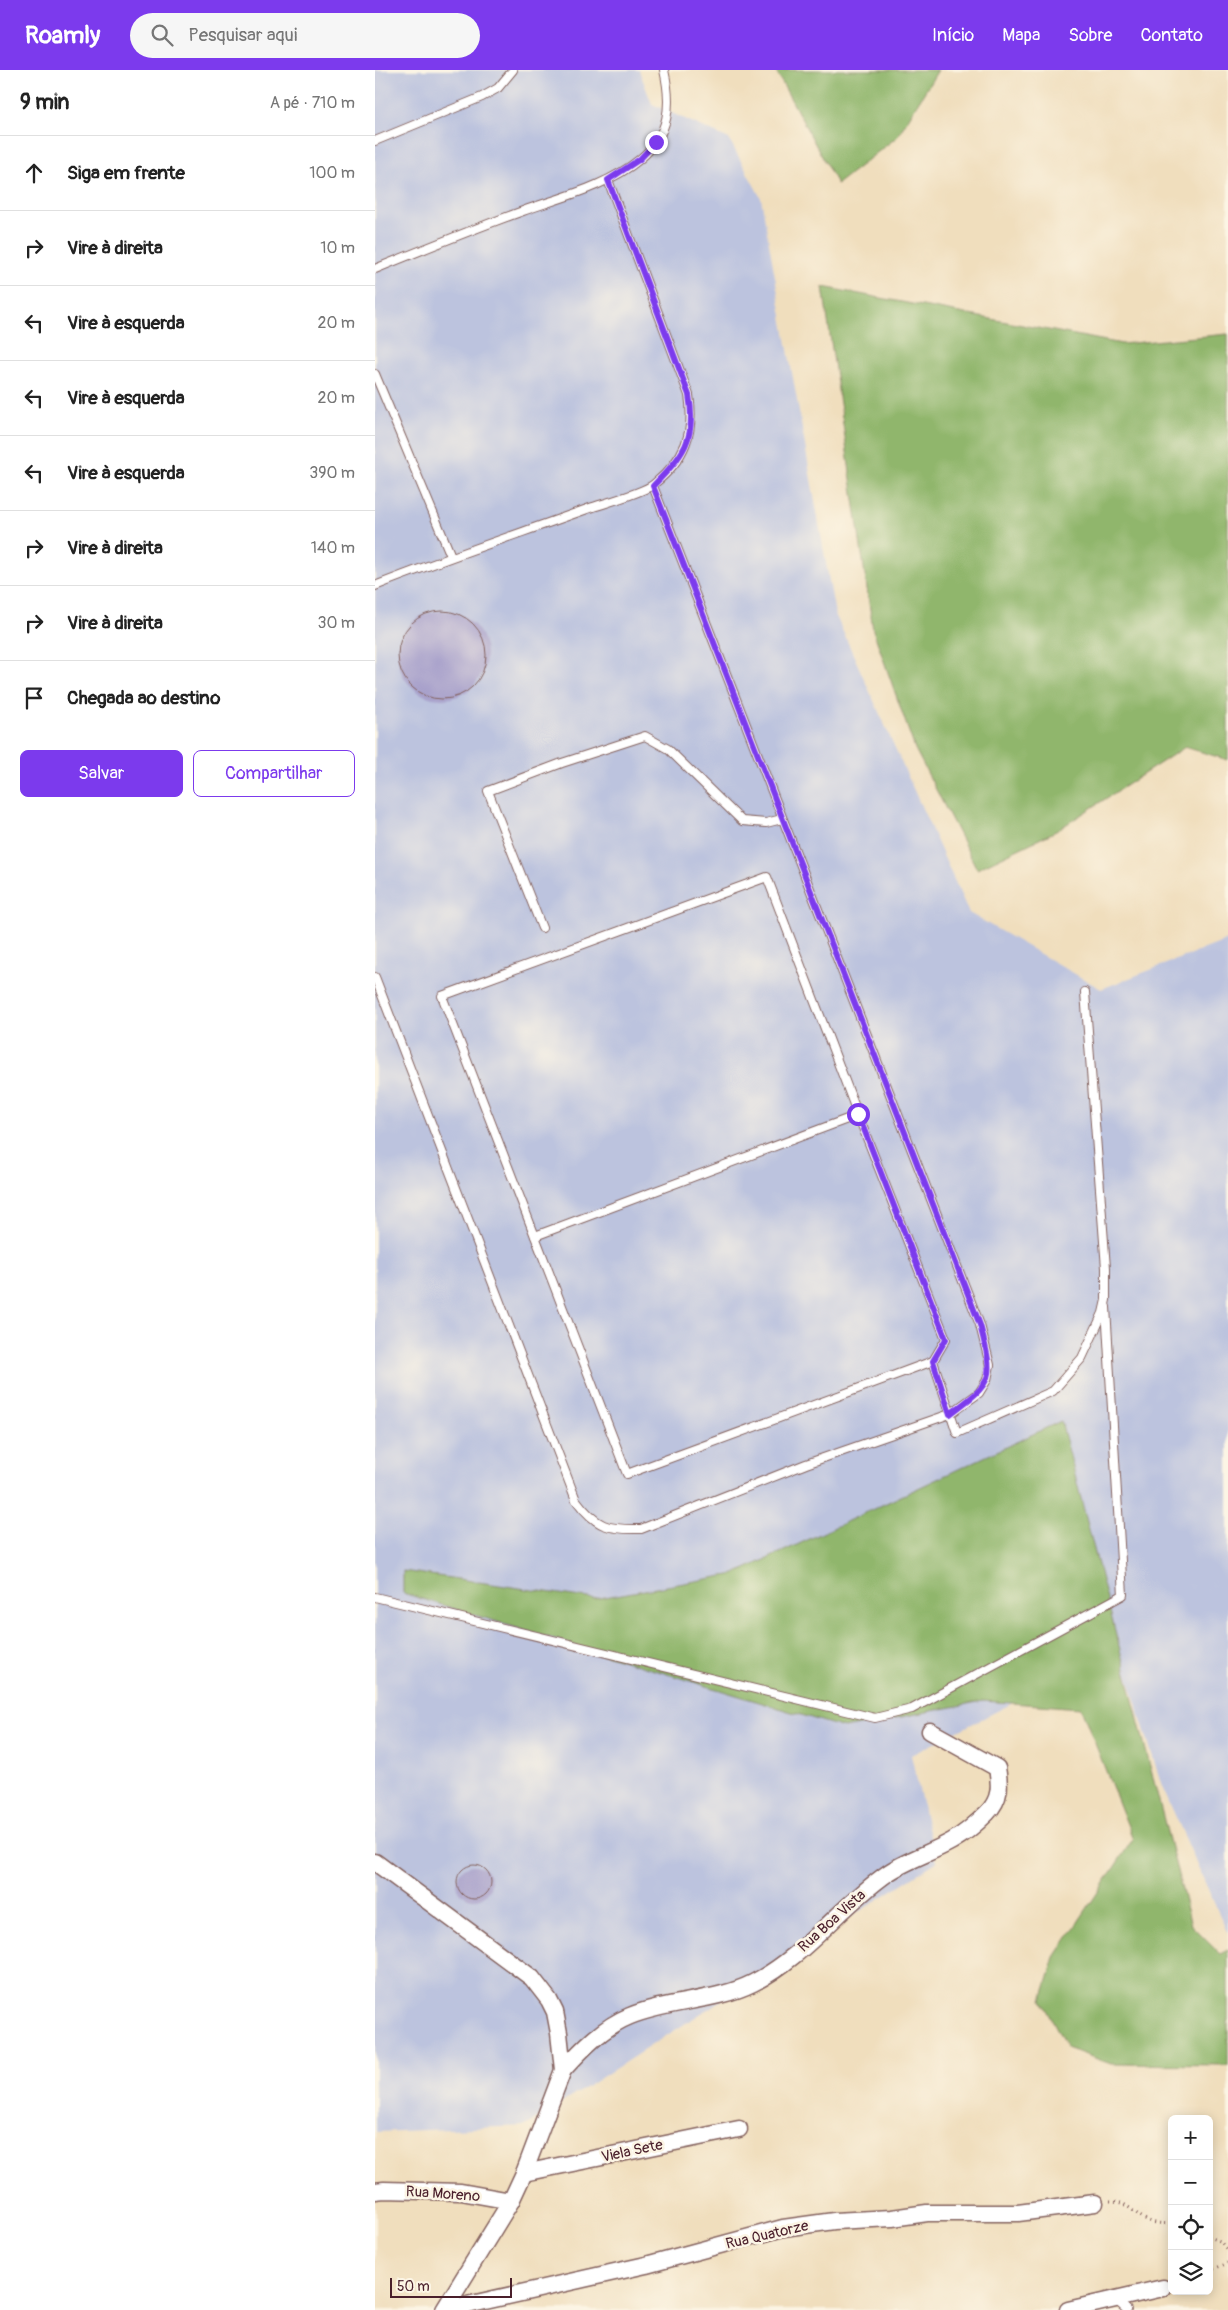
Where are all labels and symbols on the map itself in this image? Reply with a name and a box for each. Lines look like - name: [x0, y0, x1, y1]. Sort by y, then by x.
- route end: [645, 131, 668, 154]
- route start: [847, 1103, 870, 1126]
- street label: Rua Boa Vista: [794, 1886, 870, 1956]
- street label: Viela Sete: [599, 2135, 665, 2167]
- street label: Rua Moreno: [405, 2182, 481, 2206]
- street label: Rua Quatorze: [724, 2216, 811, 2254]
- scale bar: [390, 2275, 513, 2298]

